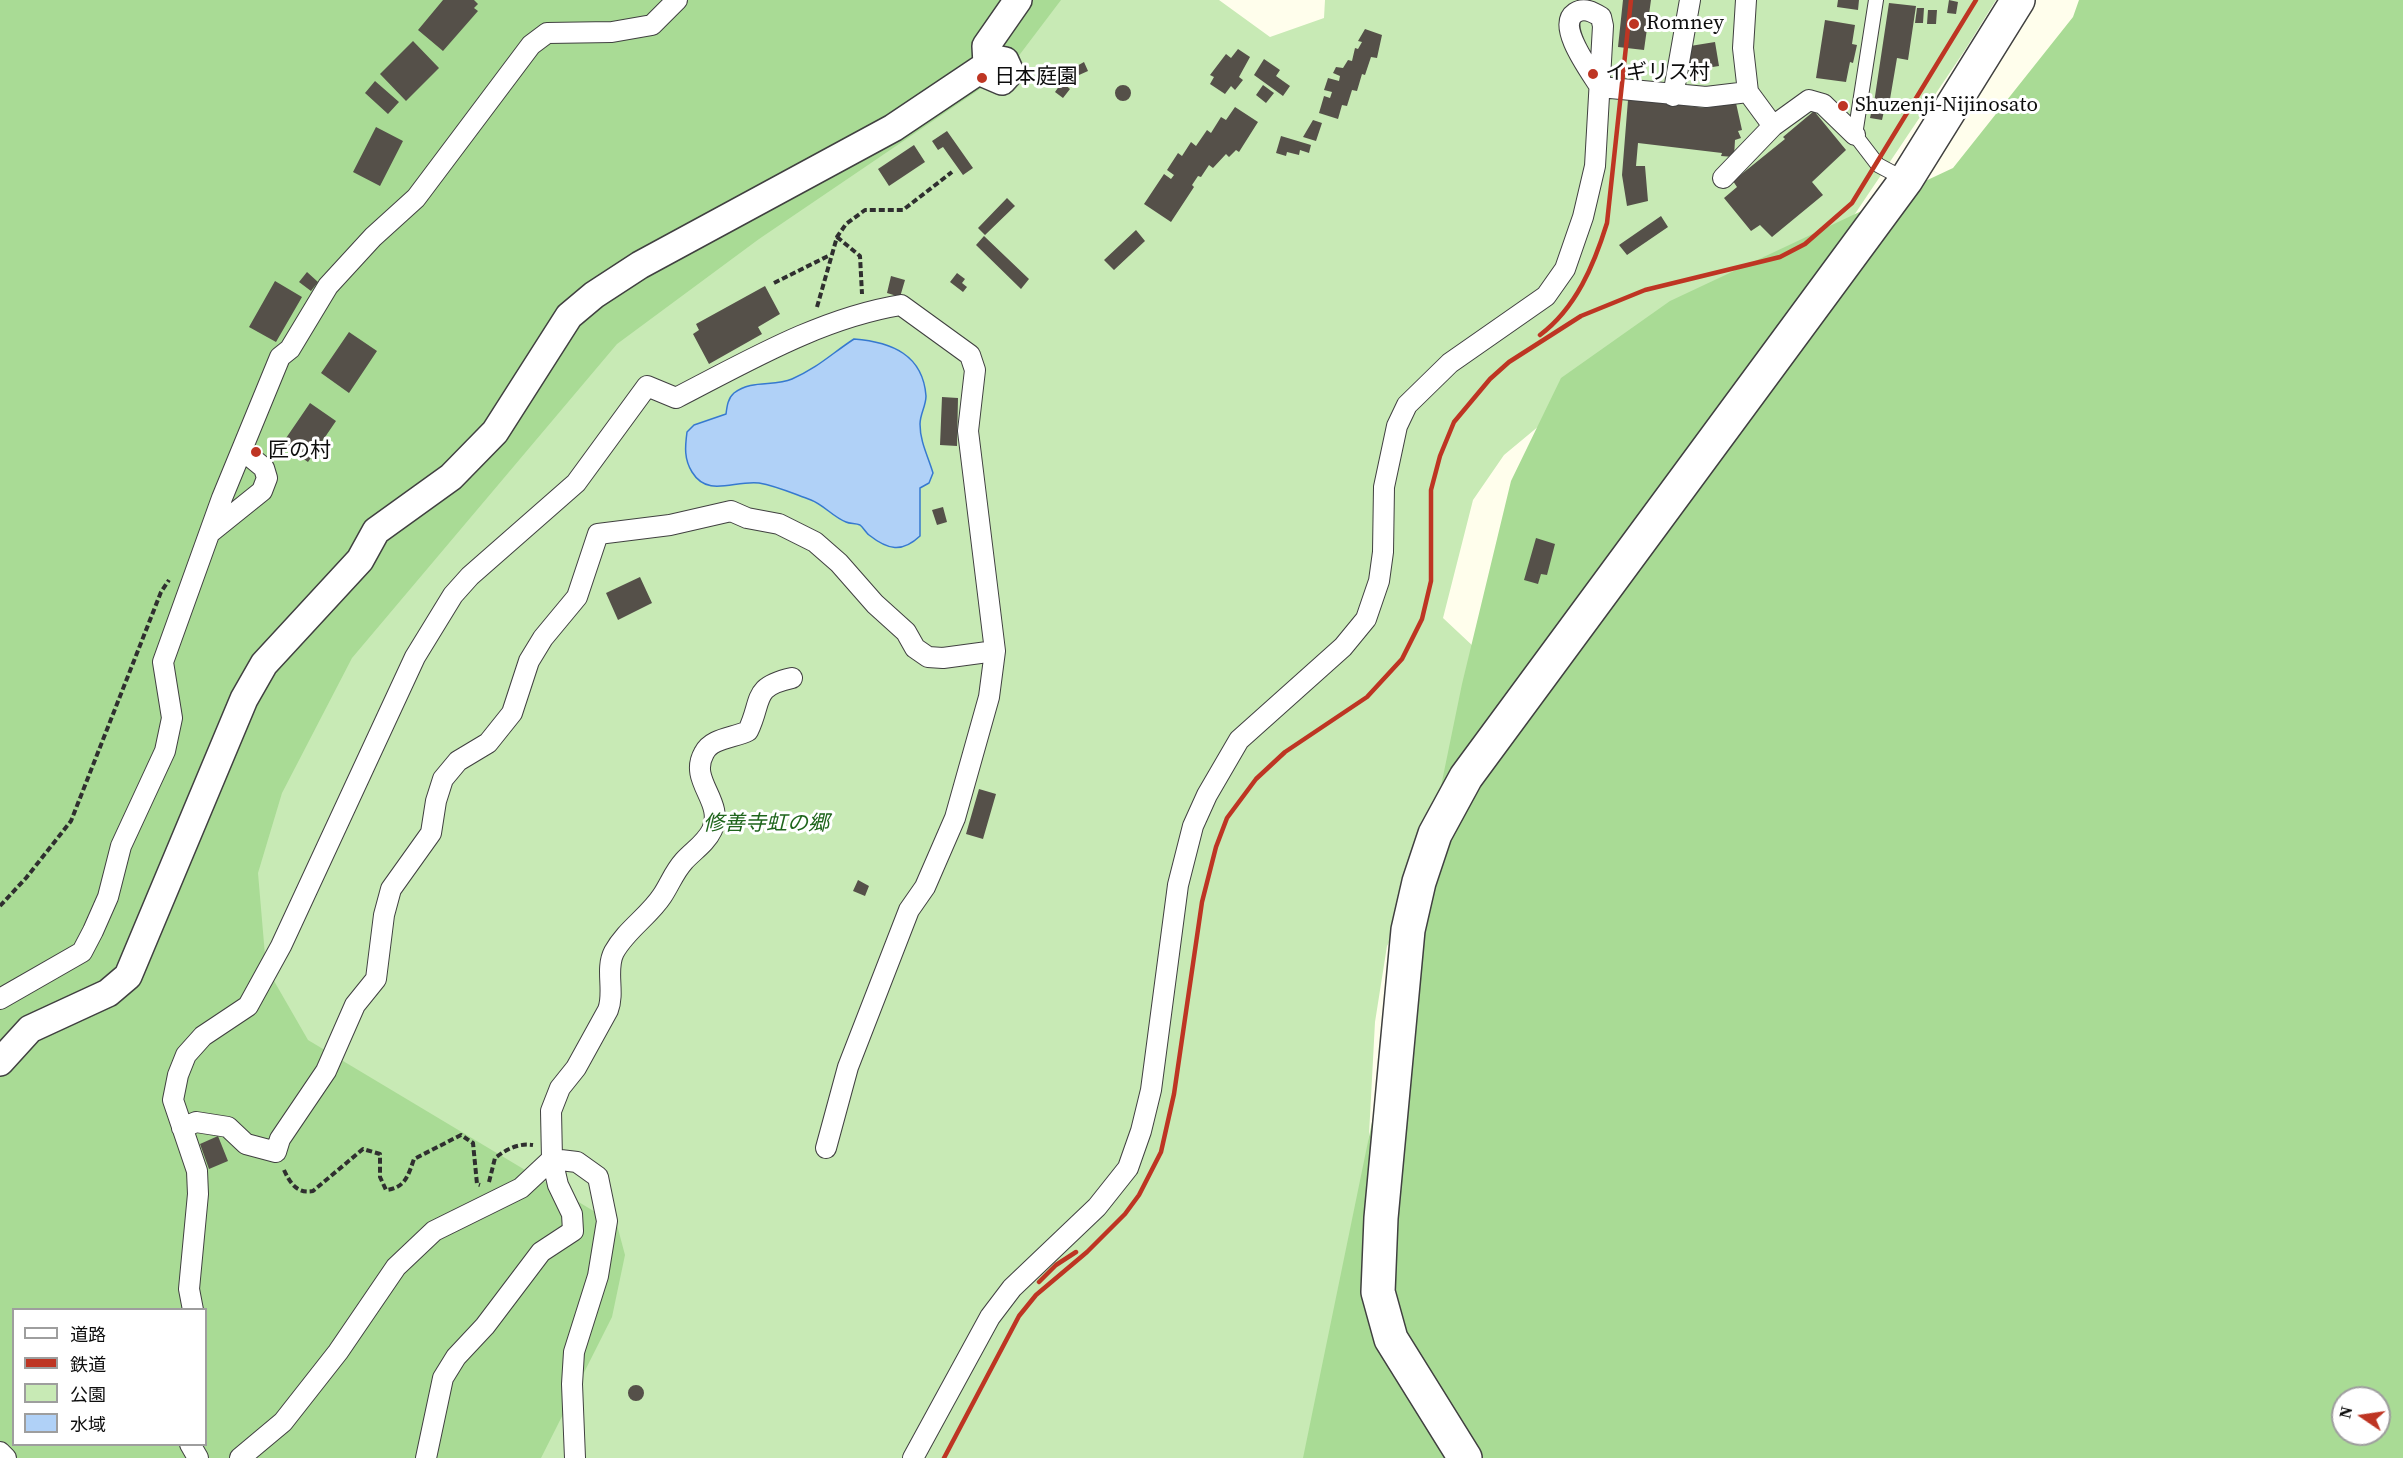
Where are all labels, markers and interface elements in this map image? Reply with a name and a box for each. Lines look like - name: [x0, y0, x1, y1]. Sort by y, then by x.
- place label: Romney: [1646, 11, 1724, 37]
- marker: Romney: [1627, 17, 1641, 31]
- place label: イギリス村: [1605, 61, 1710, 87]
- place label: 日本庭園: [994, 65, 1078, 91]
- marker: イギリス村: [1586, 67, 1600, 81]
- marker: 日本庭園: [975, 71, 989, 85]
- place label: Shuzenji-Nijinosato: [1855, 93, 2038, 119]
- marker: Shuzenji-Nijinosato: [1836, 99, 1850, 113]
- place label: 匠の村: [268, 439, 331, 465]
- marker: 匠の村: [249, 445, 263, 459]
- park label: 修善寺虹の郷: [703, 812, 829, 838]
- legend: [12, 1308, 207, 1446]
- text: 道路: [70, 1322, 106, 1347]
- text: 鉄道: [70, 1352, 106, 1377]
- text: 公園: [70, 1382, 106, 1407]
- north arrow: [2331, 1386, 2391, 1446]
- text: N: [2333, 1404, 2357, 1421]
- text: 水域: [70, 1412, 106, 1437]

